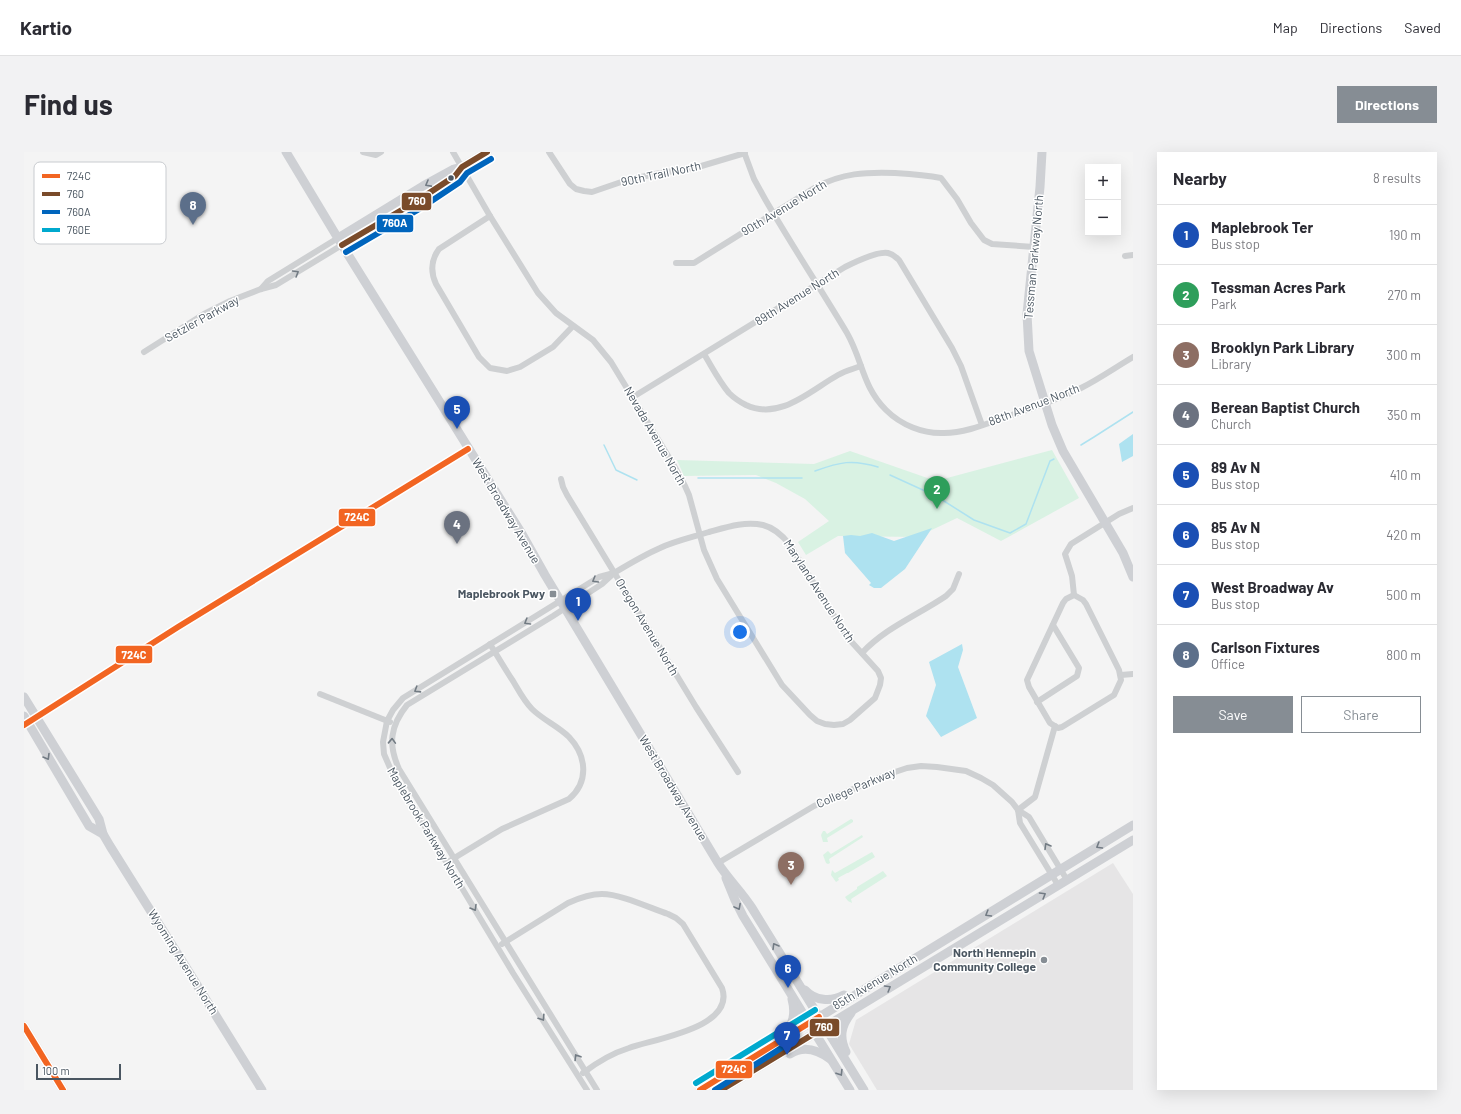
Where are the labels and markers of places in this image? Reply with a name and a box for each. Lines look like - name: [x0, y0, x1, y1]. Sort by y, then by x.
- unlabelled marker: [446, 173, 456, 183]
- pin: 8: [180, 192, 206, 225]
- pin: 5: [444, 396, 470, 429]
- pin: 2: [924, 476, 950, 509]
- pin: 4: [444, 511, 470, 544]
- place label: Maplebrook Pwy: [458, 586, 545, 600]
- pin: 1: [565, 588, 591, 621]
- marker: Maplebrook Pwy: [548, 589, 558, 599]
- pin: 3: [778, 852, 804, 885]
- place label: North Hennepin Community College: [933, 945, 1036, 973]
- pin: 6: [775, 955, 801, 988]
- marker: North Hennepin Community College: [1039, 955, 1049, 965]
- pin: 7: [774, 1022, 800, 1055]

